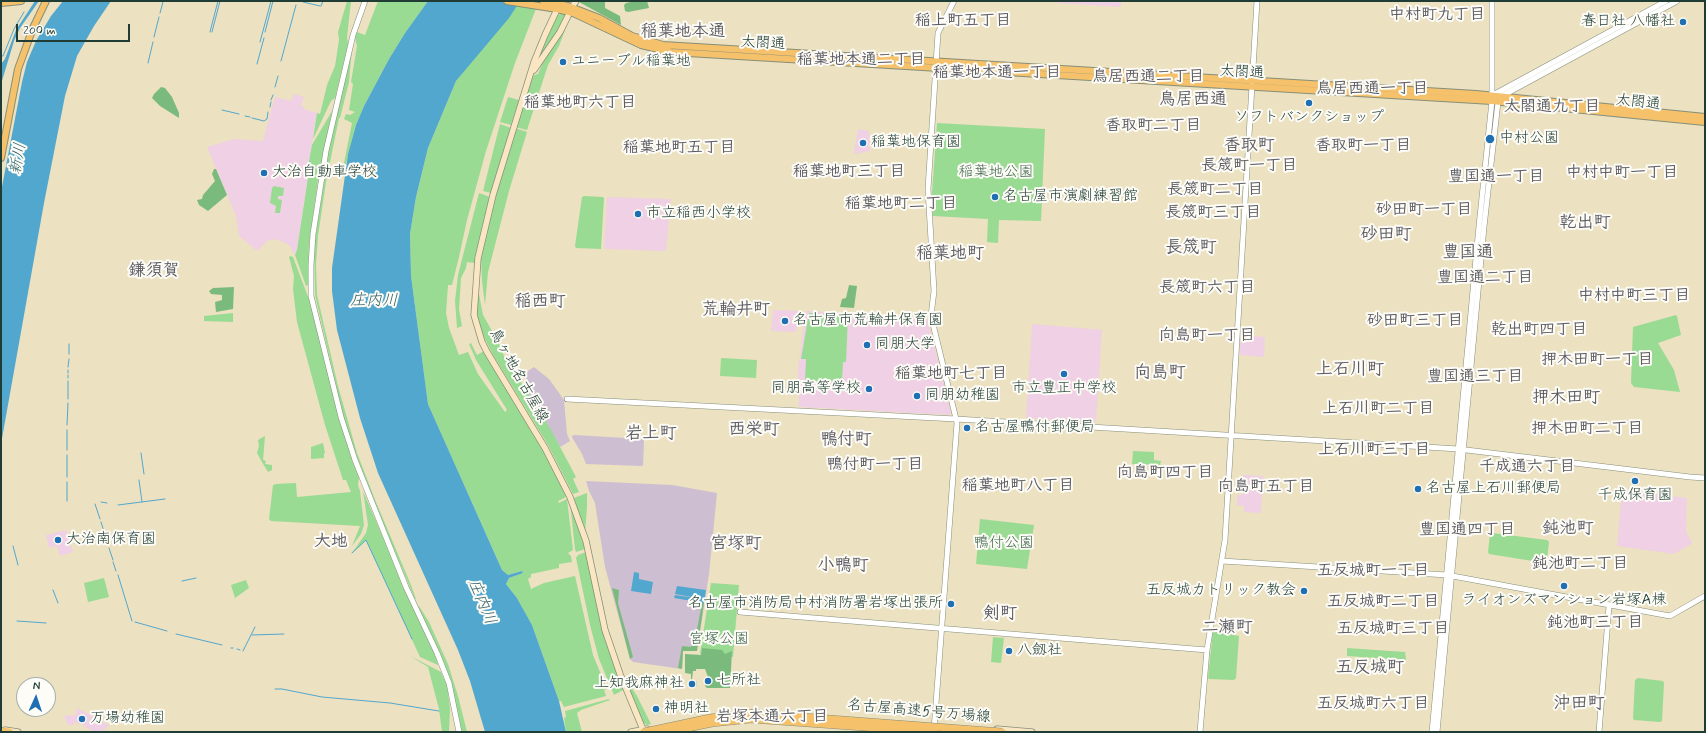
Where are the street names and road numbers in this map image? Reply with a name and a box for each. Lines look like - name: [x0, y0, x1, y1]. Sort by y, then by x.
- street label: 太閤通: [740, 34, 786, 54]
- street label: 太閤通: [1219, 63, 1265, 83]
- street label: 太閤通: [1615, 92, 1661, 114]
- street label: 鳥ヶ地名古屋線: [485, 326, 551, 426]
- street label: 名古屋高速5号万場線: [846, 697, 992, 727]

